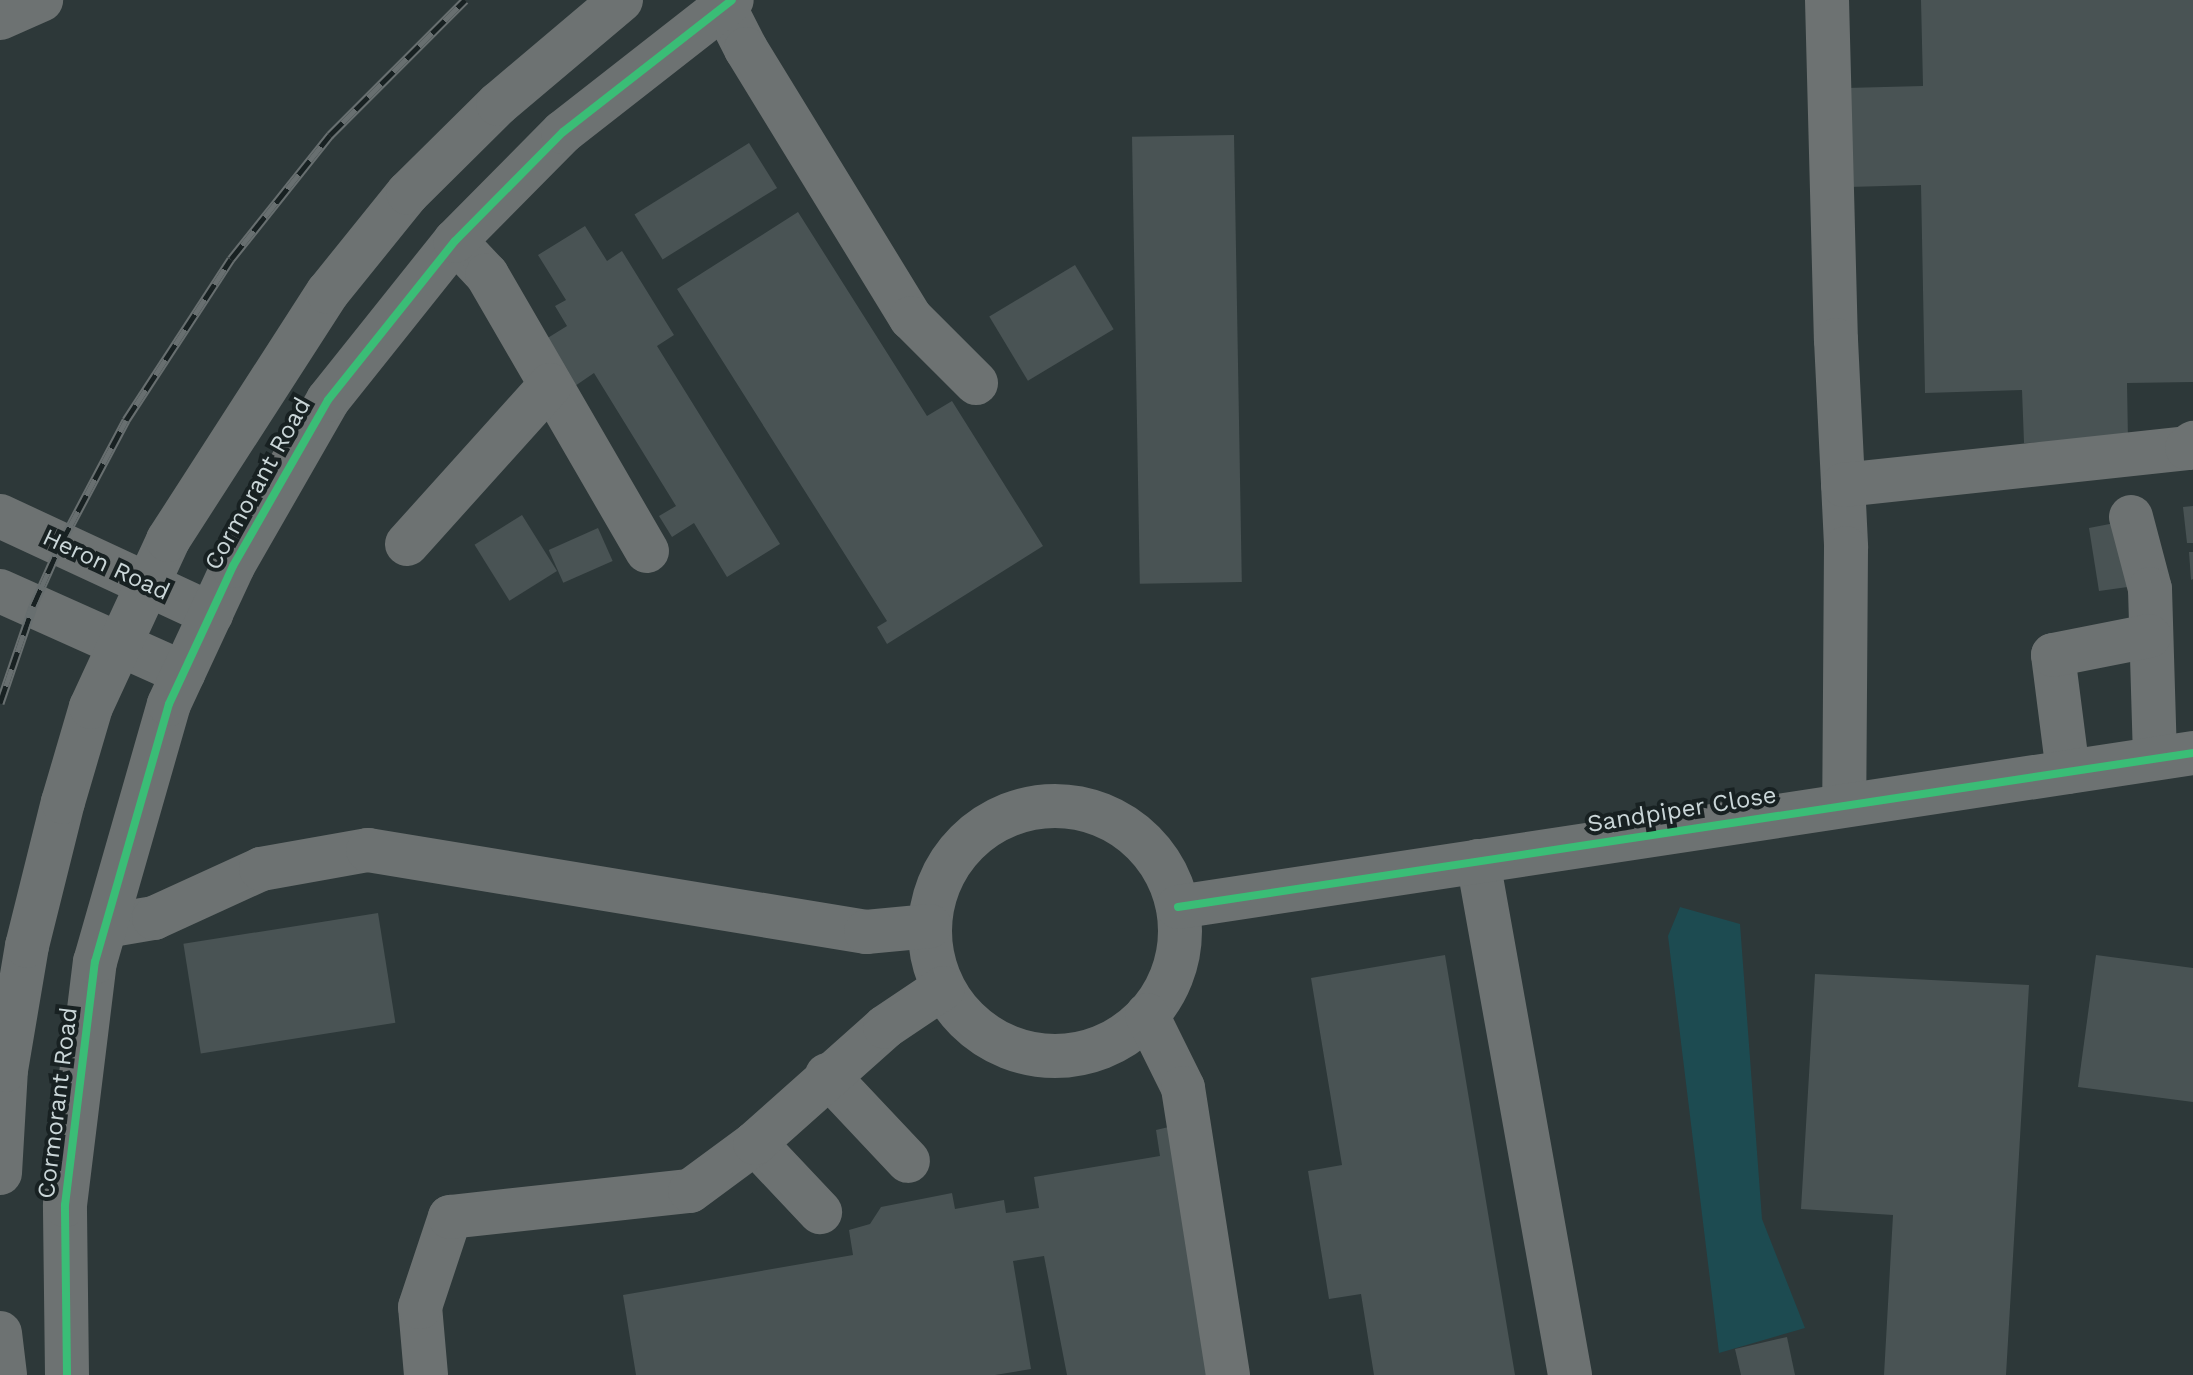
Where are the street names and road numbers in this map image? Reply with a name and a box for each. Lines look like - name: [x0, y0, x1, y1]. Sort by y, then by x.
- street label: Cormorant Road: [199, 393, 317, 575]
- street label: Heron Road: [38, 523, 174, 607]
- street label: Sandpiper Close: [1585, 781, 1779, 839]
- street label: Cormorant Road: [32, 1006, 84, 1200]

